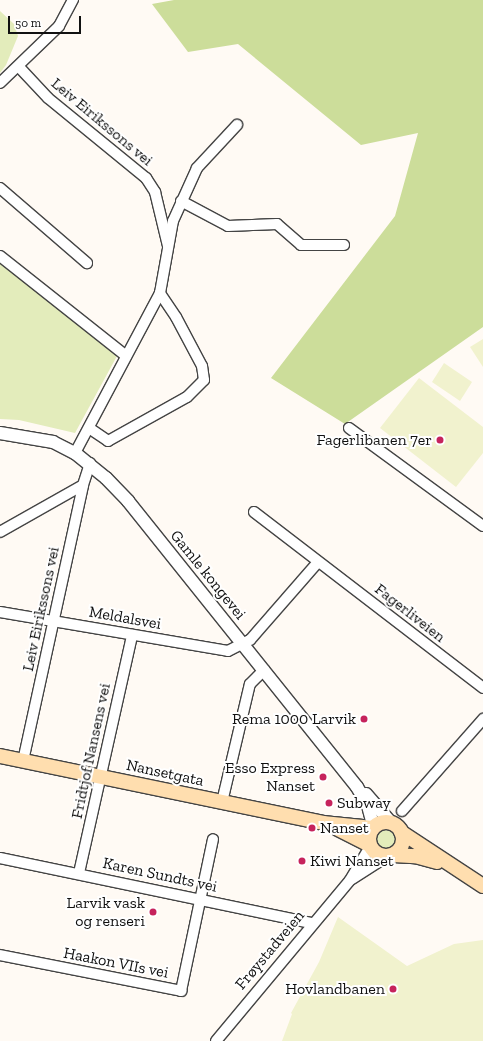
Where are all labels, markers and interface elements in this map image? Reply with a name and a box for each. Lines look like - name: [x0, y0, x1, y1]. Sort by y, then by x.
- scale bar: [10, 8, 83, 34]
- text: 50 m: [15, 16, 41, 30]
- street label: Leiv Eirikssons vei: [47, 74, 157, 170]
- place label: Fagerlibanen 7er: [316, 430, 432, 450]
- marker: Fagerlibanen 7er: [435, 435, 445, 445]
- street label: Gamle kongevei: [166, 526, 250, 624]
- street label: Leiv Eirikssons vei: [18, 545, 64, 673]
- street label: Fagerliveien: [371, 579, 449, 647]
- street label: Meldalsvei: [87, 602, 163, 634]
- street label: Fridtjof Nansens vei: [67, 681, 115, 821]
- place label: Rema 1000 Larvik: [232, 709, 356, 729]
- marker: Rema 1000 Larvik: [359, 714, 369, 724]
- street label: Nansetgata: [124, 755, 206, 791]
- place label: Esso Express Nanset: [225, 758, 315, 796]
- marker: Esso Express Nanset: [318, 772, 328, 782]
- place label: Subway: [337, 793, 391, 813]
- marker: Subway: [324, 798, 334, 808]
- place label: Nanset: [320, 818, 369, 838]
- marker: Nanset: [307, 823, 317, 833]
- place label: Kiwi Nanset: [310, 851, 394, 871]
- street label: Karen Sundts vei: [101, 853, 219, 897]
- marker: Kiwi Nanset: [297, 856, 307, 866]
- place label: Larvik vask og renseri: [66, 893, 145, 931]
- street label: Frøystadveien: [231, 906, 309, 994]
- marker: Larvik vask og renseri: [148, 907, 158, 917]
- street label: Haakon VIIs vei: [61, 943, 171, 983]
- place label: Hovlandbanen: [285, 979, 385, 999]
- marker: Hovlandbanen: [388, 984, 398, 994]

